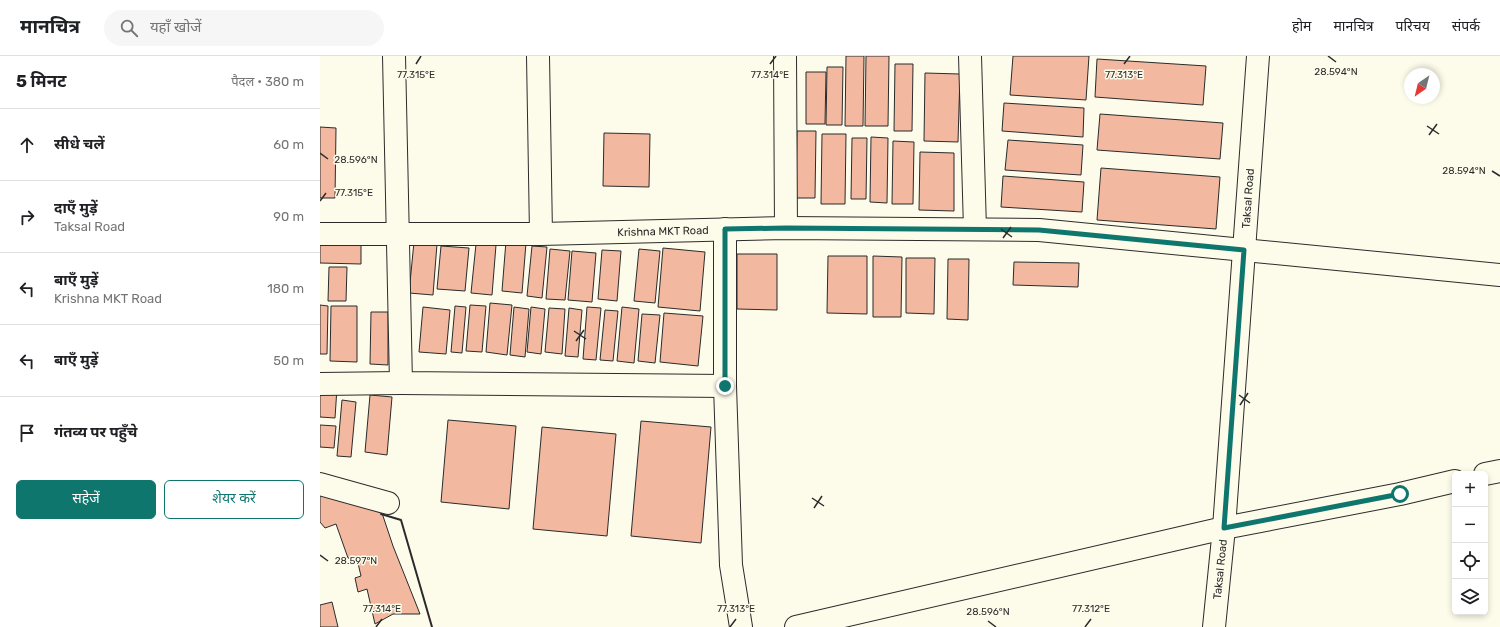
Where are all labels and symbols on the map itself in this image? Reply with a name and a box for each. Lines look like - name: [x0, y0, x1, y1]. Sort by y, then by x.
- text: 28.594°N: [1314, 66, 1358, 78]
- north arrow: [1404, 68, 1440, 104]
- text: 77.315°E: [397, 69, 435, 81]
- text: 77.314°E: [751, 69, 789, 81]
- text: 77.313°E: [1105, 69, 1143, 81]
- text: 28.596°N: [334, 154, 378, 166]
- text: 28.594°N: [1442, 165, 1486, 177]
- street label: Taksal Road: [1239, 168, 1256, 229]
- text: 77.315°E: [335, 187, 373, 199]
- street label: Krishna MKT Road: [617, 223, 709, 239]
- route end: [716, 377, 734, 395]
- route start: [1391, 485, 1409, 503]
- street label: Taksal Road: [1210, 539, 1229, 600]
- text: 28.597°N: [335, 555, 377, 567]
- text: 77.314°E: [363, 603, 401, 615]
- text: 77.313°E: [717, 603, 755, 615]
- text: 77.312°E: [1072, 603, 1110, 615]
- text: 28.596°N: [966, 606, 1010, 618]

